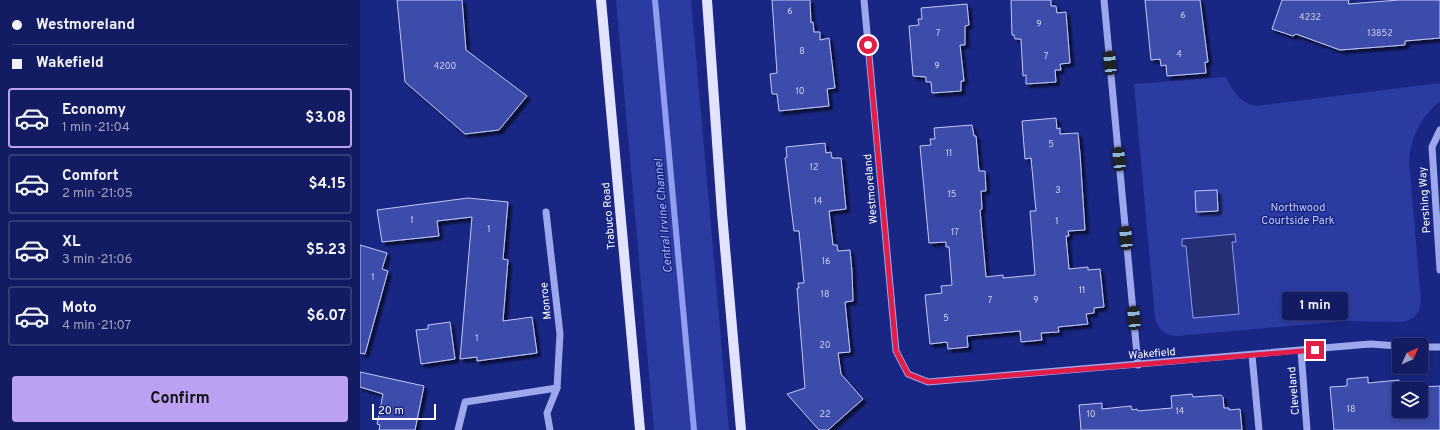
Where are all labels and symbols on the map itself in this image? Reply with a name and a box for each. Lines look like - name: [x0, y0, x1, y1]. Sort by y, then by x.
- house number: 6: [787, 6, 793, 17]
- house number: 6: [1180, 10, 1186, 21]
- house number: 4232: [1299, 12, 1321, 23]
- house number: 9: [1036, 19, 1042, 30]
- house number: 7: [936, 28, 941, 39]
- house number: 13852: [1367, 28, 1393, 39]
- route start: [859, 36, 877, 54]
- house number: 8: [799, 46, 805, 57]
- house number: 4: [1176, 49, 1182, 60]
- house number: 7: [1044, 51, 1049, 62]
- car: [1103, 51, 1117, 75]
- house number: 4200: [434, 61, 457, 72]
- house number: 9: [934, 61, 940, 72]
- house number: 10: [795, 86, 805, 97]
- house number: 5: [1048, 139, 1054, 150]
- car: [1112, 147, 1126, 171]
- house number: 11: [946, 148, 952, 159]
- street label: Westmoreland: [861, 153, 881, 225]
- water label: Central Irvine Channel: [651, 157, 677, 274]
- house number: 12: [810, 162, 818, 173]
- street label: Pershing Way: [1416, 166, 1434, 234]
- street label: Trabuco Road: [599, 182, 619, 250]
- house number: 3: [1055, 185, 1061, 196]
- house number: 15: [948, 189, 956, 200]
- house number: 14: [814, 196, 823, 207]
- park label: Northwood Courtside Park: [1261, 201, 1335, 228]
- house number: 1: [410, 215, 414, 226]
- house number: 1: [1055, 216, 1059, 227]
- house number: 1: [487, 224, 491, 235]
- car: [1119, 226, 1133, 250]
- house number: 17: [951, 227, 959, 238]
- house number: 16: [822, 256, 830, 267]
- house number: 1: [371, 272, 375, 283]
- street label: Monroe: [537, 281, 555, 320]
- house number: 11: [1079, 285, 1085, 296]
- house number: 18: [821, 289, 829, 300]
- callout: 1 min: [1282, 292, 1348, 320]
- house number: 7: [988, 295, 993, 306]
- house number: 9: [1033, 295, 1039, 306]
- car: [1127, 306, 1141, 330]
- house number: 5: [943, 313, 949, 324]
- house number: 1: [475, 333, 479, 344]
- north arrow: [1392, 338, 1428, 374]
- house number: 20: [819, 340, 831, 351]
- route end: [1306, 341, 1324, 359]
- street label: Wakefield: [1128, 345, 1176, 363]
- street label: Cleveland: [1285, 366, 1303, 416]
- scale bar: [372, 402, 436, 421]
- house number: 18: [1347, 404, 1355, 415]
- house number: 14: [1176, 406, 1185, 417]
- house number: 22: [819, 409, 831, 420]
- house number: 10: [1086, 409, 1096, 420]

